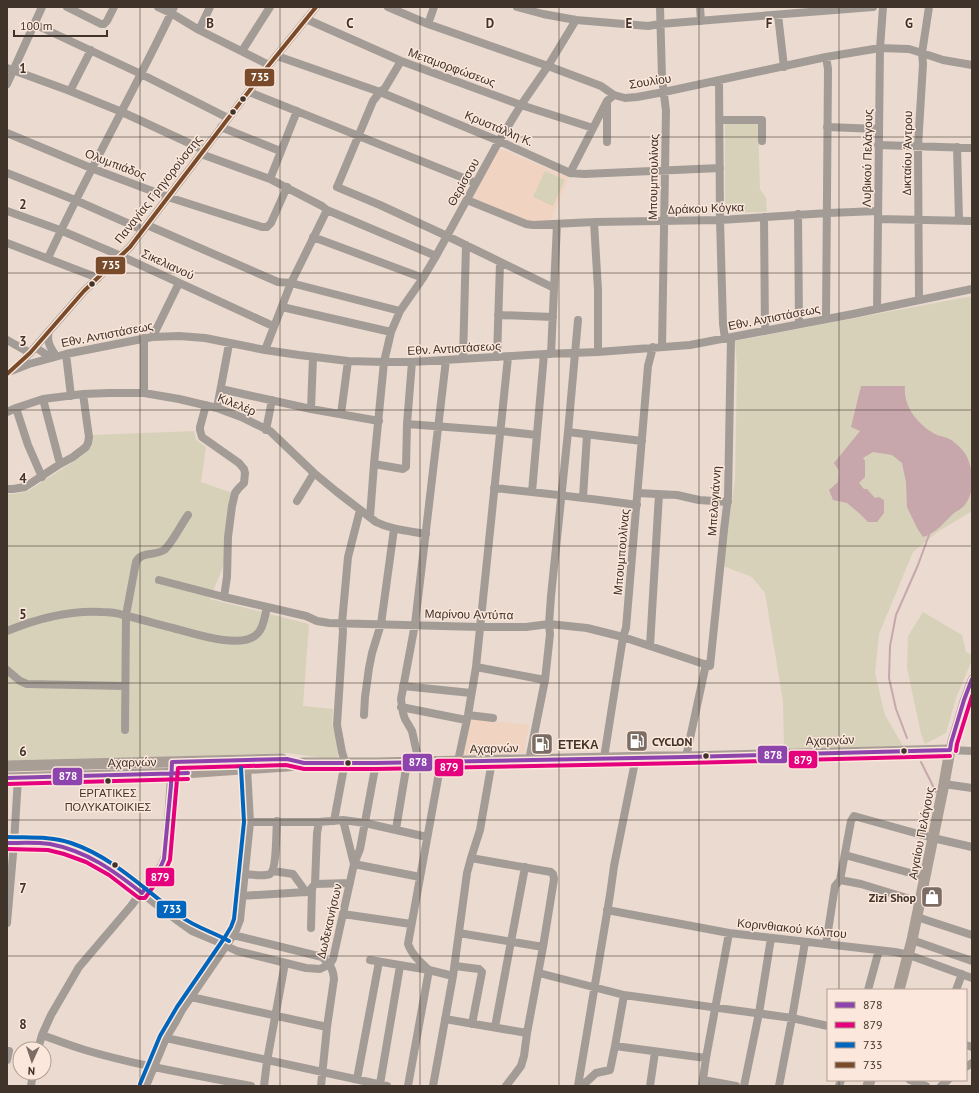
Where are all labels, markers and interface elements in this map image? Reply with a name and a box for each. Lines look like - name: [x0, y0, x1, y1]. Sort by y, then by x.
- scale bar: [14, 12, 107, 38]
- text: B: [206, 15, 214, 32]
- text: C: [346, 15, 354, 32]
- text: D: [486, 15, 494, 32]
- text: E: [626, 15, 633, 32]
- text: F: [766, 15, 773, 32]
- text: G: [905, 15, 913, 32]
- text: 100 m: [20, 18, 53, 33]
- street label: Μεταμορφώσεως: [406, 44, 498, 90]
- text: 1: [19, 60, 27, 77]
- line badge: 735: [244, 68, 275, 87]
- text: 735: [251, 70, 269, 84]
- street label: Σουλίου: [628, 70, 672, 92]
- unlabelled marker: [238, 94, 248, 104]
- unlabelled marker: [228, 107, 238, 117]
- street label: Κρυστάλλη Κ.: [463, 107, 535, 149]
- street label: Λυβικού Πελάγους: [859, 109, 875, 207]
- street label: Δικταίου Άντρου: [899, 111, 915, 195]
- street label: Παναγίας Γρηγορούσσης: [111, 132, 205, 246]
- street label: Μπουμπουλίνας: [645, 133, 661, 220]
- street label: Ολυμπιάδος: [83, 145, 149, 183]
- street label: Θερίσσου: [444, 156, 482, 208]
- text: 2: [19, 196, 27, 213]
- street label: Δράκου Κόγκα: [668, 199, 744, 217]
- street label: Σικελιανού: [139, 245, 197, 283]
- line badge: 735: [95, 256, 126, 275]
- text: 735: [102, 258, 120, 272]
- unlabelled marker: [87, 279, 97, 289]
- street label: Εθν. Αντιστάσεως: [727, 301, 822, 333]
- street label: Εθν. Αντιστάσεως: [60, 318, 155, 350]
- text: 3: [19, 333, 27, 350]
- street label: Εθν. Αντιστάσεως: [407, 338, 501, 358]
- street label: Κιλελέρ: [216, 390, 259, 419]
- street label: Μπελογιάννη: [704, 466, 724, 536]
- text: 4: [19, 470, 27, 487]
- street label: Μπουμπουλίνας: [610, 508, 632, 596]
- text: 5: [19, 606, 27, 623]
- street label: Μαρίνου Αντύπα: [424, 606, 514, 622]
- fuel station icon: CYCLON: [624, 728, 650, 754]
- fuel station icon: ΕΤΕΚΑ: [529, 731, 555, 757]
- street label: Αχαρνών: [805, 732, 855, 748]
- place label: CYCLON: [652, 734, 692, 749]
- place label: ΕΤΕΚΑ: [558, 737, 599, 752]
- street label: Αχαρνών: [469, 740, 519, 756]
- text: 6: [19, 743, 27, 760]
- line badge: 878: [757, 745, 788, 764]
- unlabelled marker: [899, 746, 909, 756]
- text: 878: [764, 748, 782, 762]
- line badge: 879: [788, 750, 818, 769]
- unlabelled marker: [701, 751, 711, 761]
- line badge: 878: [402, 753, 433, 772]
- text: 879: [794, 753, 812, 767]
- street label: Αχαρνών: [107, 754, 157, 770]
- text: 878: [409, 755, 427, 769]
- unlabelled marker: [343, 758, 353, 768]
- line badge: 879: [434, 758, 464, 777]
- text: 879: [440, 760, 458, 774]
- line badge: 878: [52, 767, 83, 786]
- text: 878: [59, 769, 77, 783]
- marker: ΕΡΓΑΤΙΚΕΣ ΠΟΛΥΚΑΤΟΙΚΙΕΣ: [103, 776, 113, 786]
- street label: Αιγαίου Πελάγους: [905, 785, 937, 881]
- place label: ΕΡΓΑΤΙΚΕΣ ΠΟΛΥΚΑΤΟΙΚΙΕΣ: [65, 786, 152, 814]
- unlabelled marker: [110, 860, 120, 870]
- line badge: 879: [145, 867, 175, 887]
- text: 879: [151, 870, 169, 884]
- text: 7: [19, 880, 27, 897]
- street label: Δωδεκανήσων: [313, 882, 345, 960]
- shop icon: Zizi Shop: [919, 884, 945, 910]
- place label: Zizi Shop: [869, 890, 917, 905]
- line badge: 733: [156, 900, 187, 919]
- text: 733: [163, 902, 181, 916]
- street label: Κορινθιακού Κόλπου: [736, 915, 848, 941]
- legend: [827, 989, 967, 1081]
- text: 878: [863, 997, 883, 1012]
- text: 8: [19, 1016, 27, 1033]
- text: 879: [863, 1017, 883, 1032]
- text: 733: [863, 1037, 883, 1052]
- north arrow: [12, 1041, 52, 1081]
- text: 735: [863, 1057, 883, 1072]
- text: N: [27, 1064, 35, 1078]

